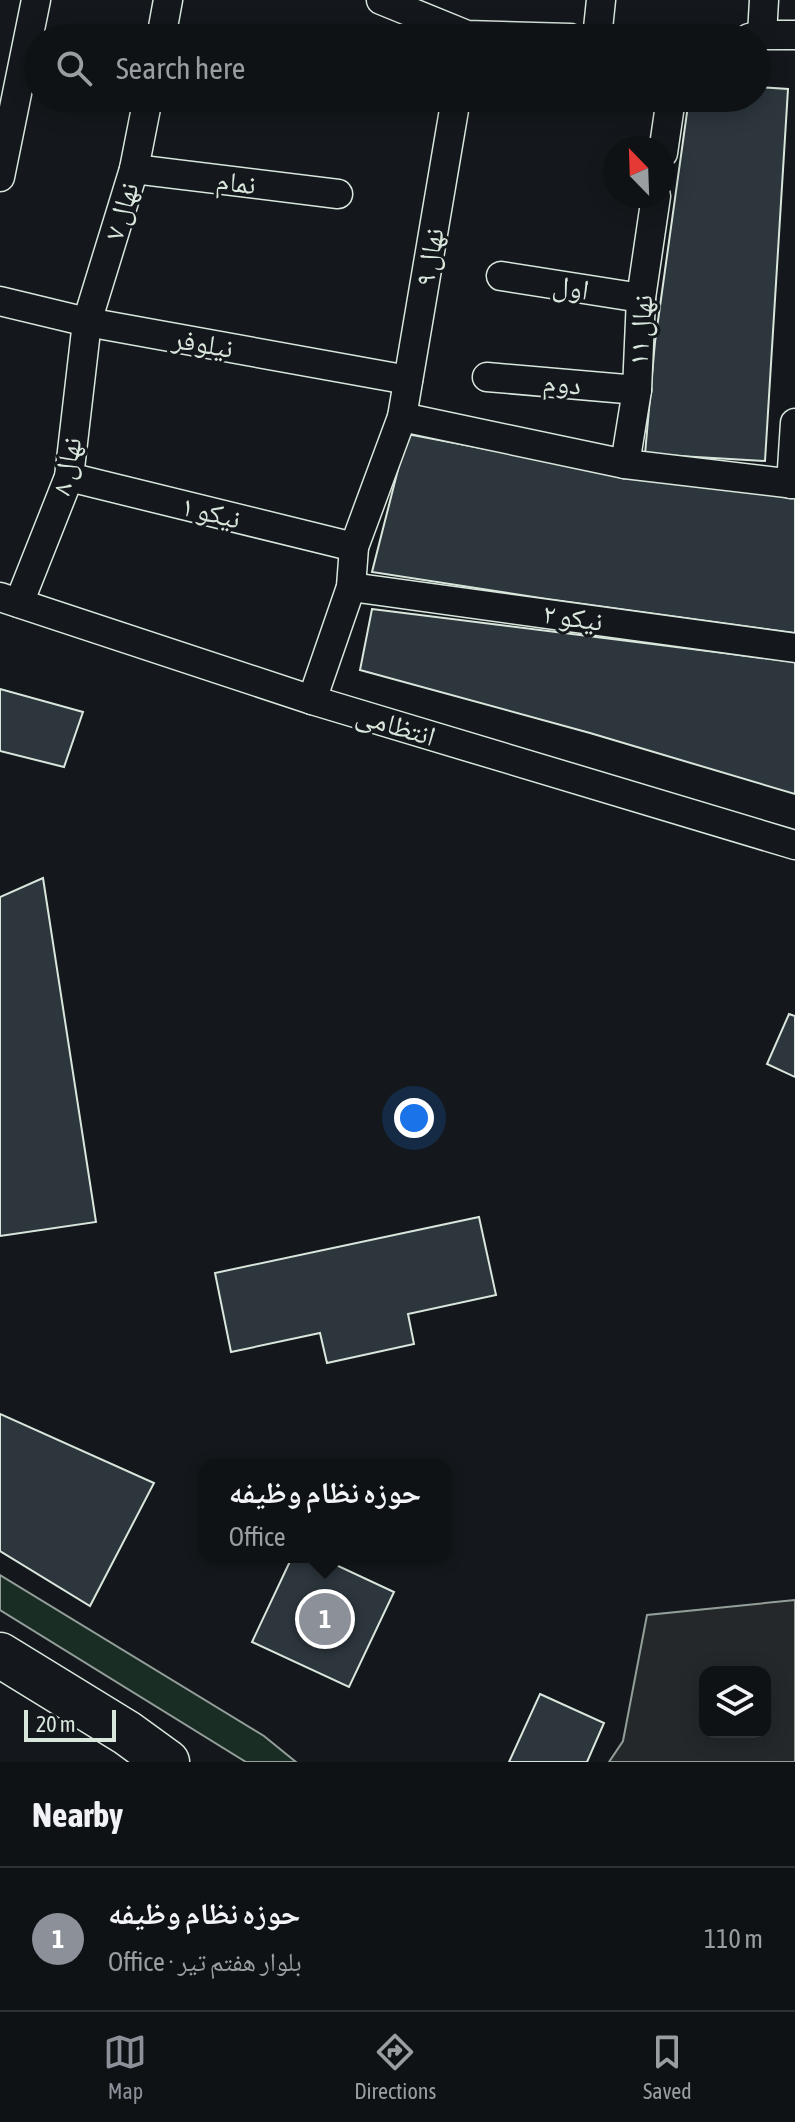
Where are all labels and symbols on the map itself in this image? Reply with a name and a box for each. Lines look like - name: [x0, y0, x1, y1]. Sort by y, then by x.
- north arrow: [603, 136, 675, 208]
- street label: نمام: [214, 164, 258, 203]
- street label: نهال ۷: [97, 178, 146, 244]
- street label: نهال ۹: [408, 225, 451, 289]
- street label: اول: [550, 268, 591, 307]
- street label: نهال ۱۱: [622, 293, 659, 367]
- street label: نیلوفر: [169, 322, 236, 365]
- street label: دوم: [541, 365, 583, 404]
- street label: نهال ۸: [44, 434, 89, 498]
- street label: نیکو ۱: [178, 489, 244, 535]
- street label: نیکو ۲: [541, 597, 605, 638]
- street label: انتظامی: [352, 698, 439, 754]
- your location: [394, 1098, 434, 1138]
- pin: 1: [299, 1589, 351, 1649]
- scale bar: [24, 1706, 116, 1742]

